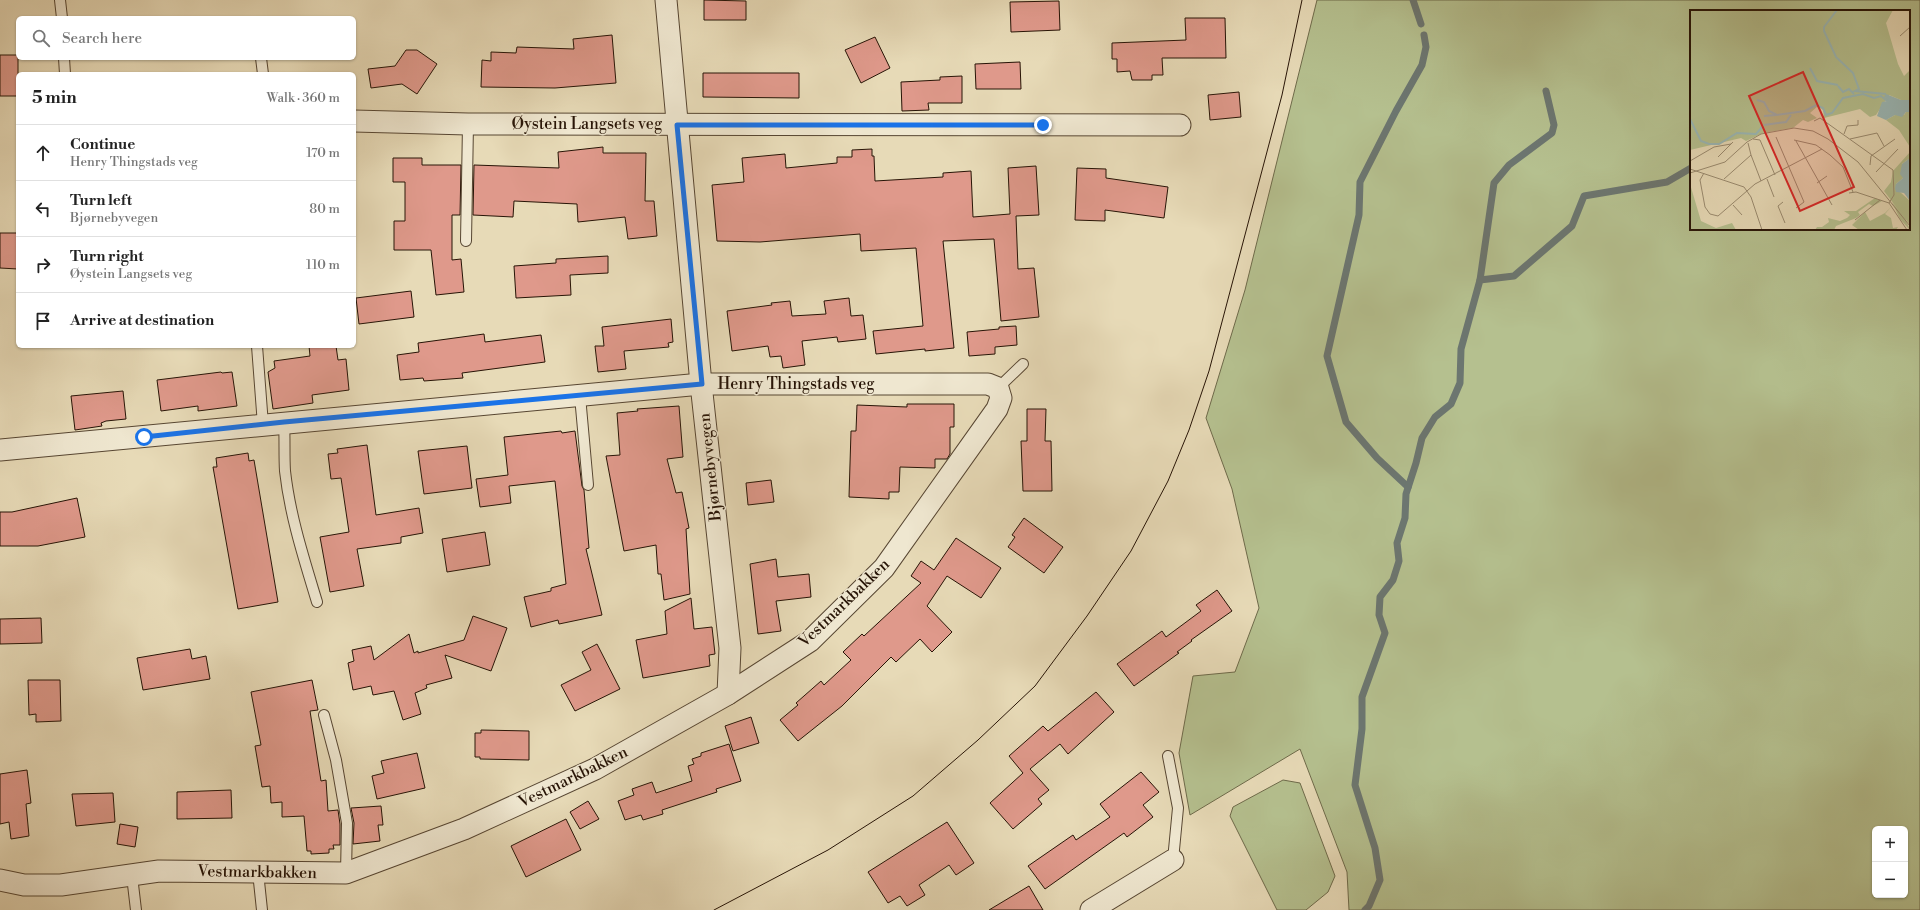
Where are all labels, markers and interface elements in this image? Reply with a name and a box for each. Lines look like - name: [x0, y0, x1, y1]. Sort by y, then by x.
- inset map: [1690, 10, 1910, 230]
- search box: [16, 16, 356, 60]
- icon: search: [30, 27, 52, 49]
- text: Search here: [62, 29, 142, 48]
- text: 5 min: [32, 87, 77, 109]
- text: Walk · 360 m: [267, 90, 340, 106]
- street label: Øystein Langsets veg: [512, 114, 663, 134]
- route end: [1034, 116, 1052, 134]
- text: Continue: [70, 135, 135, 154]
- icon: ahead: [32, 142, 54, 164]
- text: 170 m: [306, 145, 340, 161]
- text: Henry Thingstads veg: [70, 154, 198, 170]
- text: Turn left: [70, 191, 132, 210]
- icon: left: [32, 198, 54, 220]
- text: 80 m: [309, 201, 340, 217]
- text: Bjørnebyvegen: [70, 210, 158, 226]
- text: Turn right: [70, 247, 144, 266]
- icon: right: [32, 254, 54, 276]
- text: 110 m: [306, 257, 340, 273]
- text: Øystein Langsets veg: [70, 266, 192, 282]
- icon: arrive: [32, 310, 54, 332]
- text: Arrive at destination: [70, 311, 214, 330]
- street label: Henry Thingstads veg: [717, 374, 875, 394]
- street label: Bjørnebyvegen: [694, 412, 726, 523]
- route start: [135, 428, 153, 446]
- street label: Vestmarkbakken: [793, 554, 894, 652]
- street label: Vestmarkbakken: [514, 742, 632, 813]
- map controls: [1872, 826, 1908, 898]
- button: +: [1872, 826, 1908, 862]
- street label: Vestmarkbakken: [196, 861, 317, 883]
- button: −: [1872, 862, 1908, 898]

